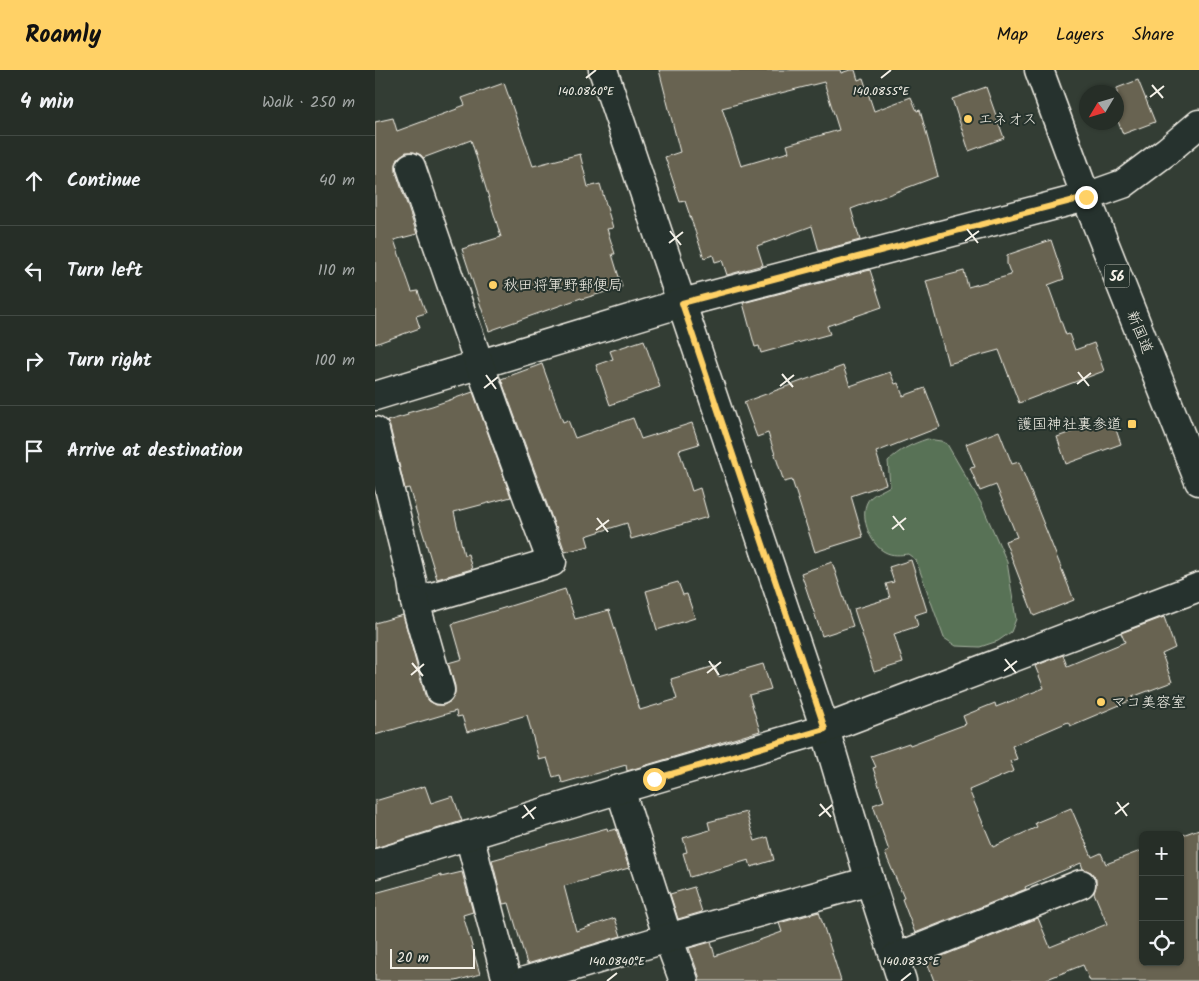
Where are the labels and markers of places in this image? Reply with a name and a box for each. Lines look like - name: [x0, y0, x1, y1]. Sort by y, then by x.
- place label: エネオス: [978, 108, 1037, 132]
- marker: エネオス: [962, 113, 974, 125]
- place label: 秋田将軍野郵便局: [503, 274, 623, 298]
- marker: 秋田将軍野郵便局: [487, 279, 499, 291]
- place label: 護国神社裏参道: [1017, 413, 1122, 437]
- marker: 護国神社裏参道: [1126, 418, 1138, 430]
- place label: マコ美容室: [1111, 691, 1186, 715]
- marker: マコ美容室: [1095, 696, 1107, 708]

